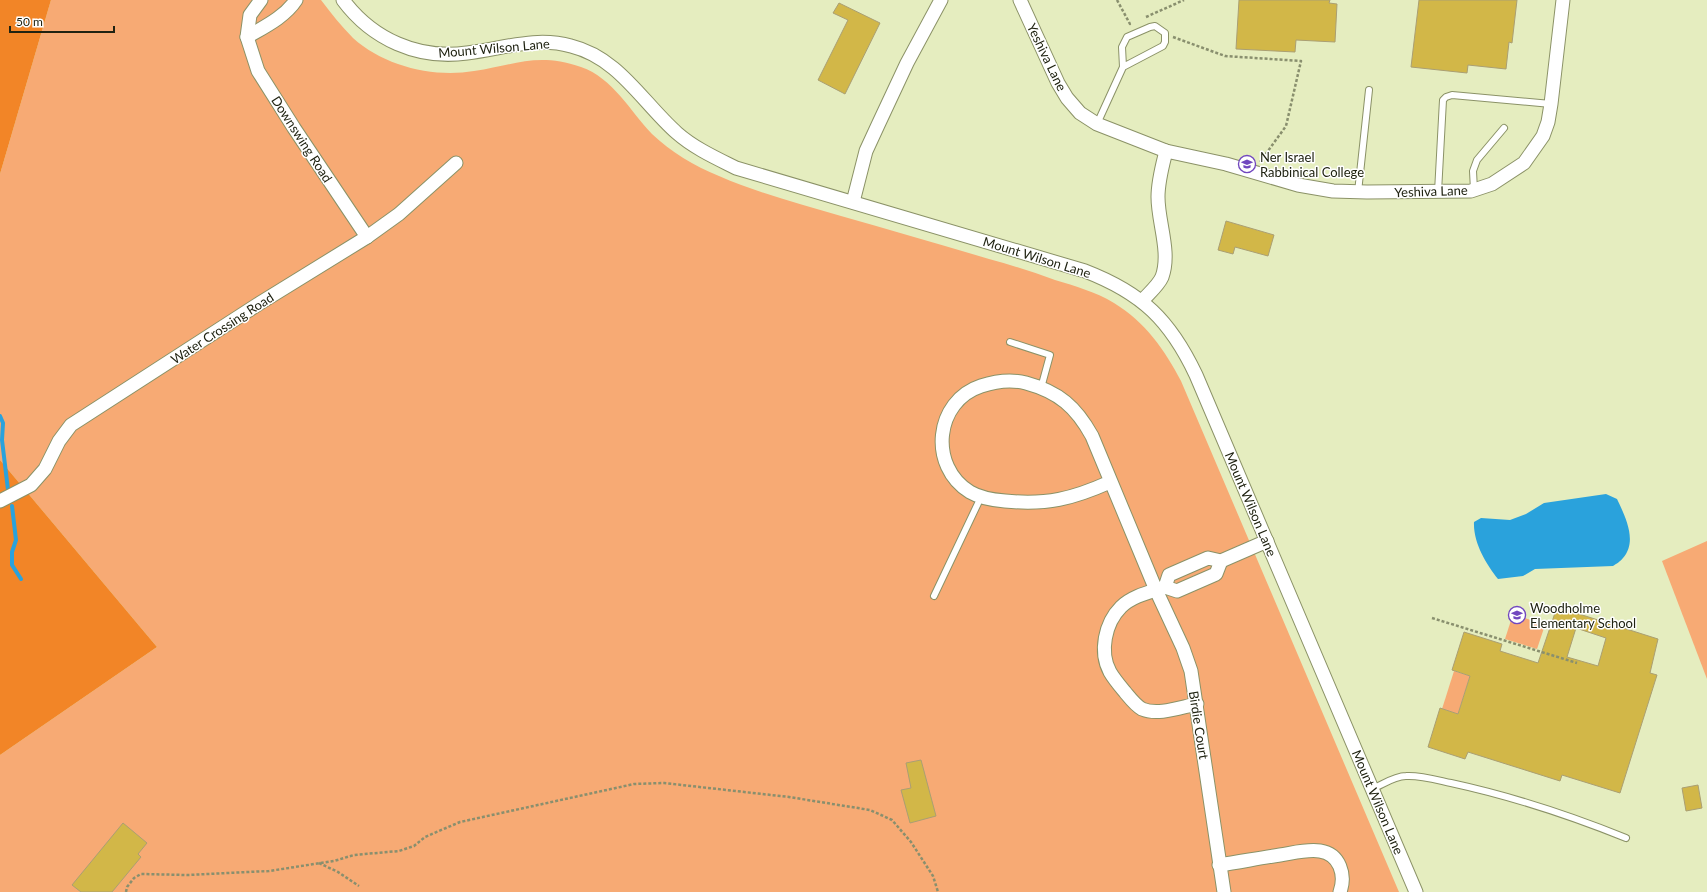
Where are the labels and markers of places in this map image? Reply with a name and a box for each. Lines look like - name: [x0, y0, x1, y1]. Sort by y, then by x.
- place label: Ner Israel Rabbinical College: [1260, 149, 1364, 180]
- school or university icon: Ner Israel Rabbinical College: [1237, 154, 1257, 174]
- place label: Woodholme Elementary School: [1530, 600, 1636, 631]
- school or university icon: Woodholme Elementary School: [1507, 605, 1527, 625]

